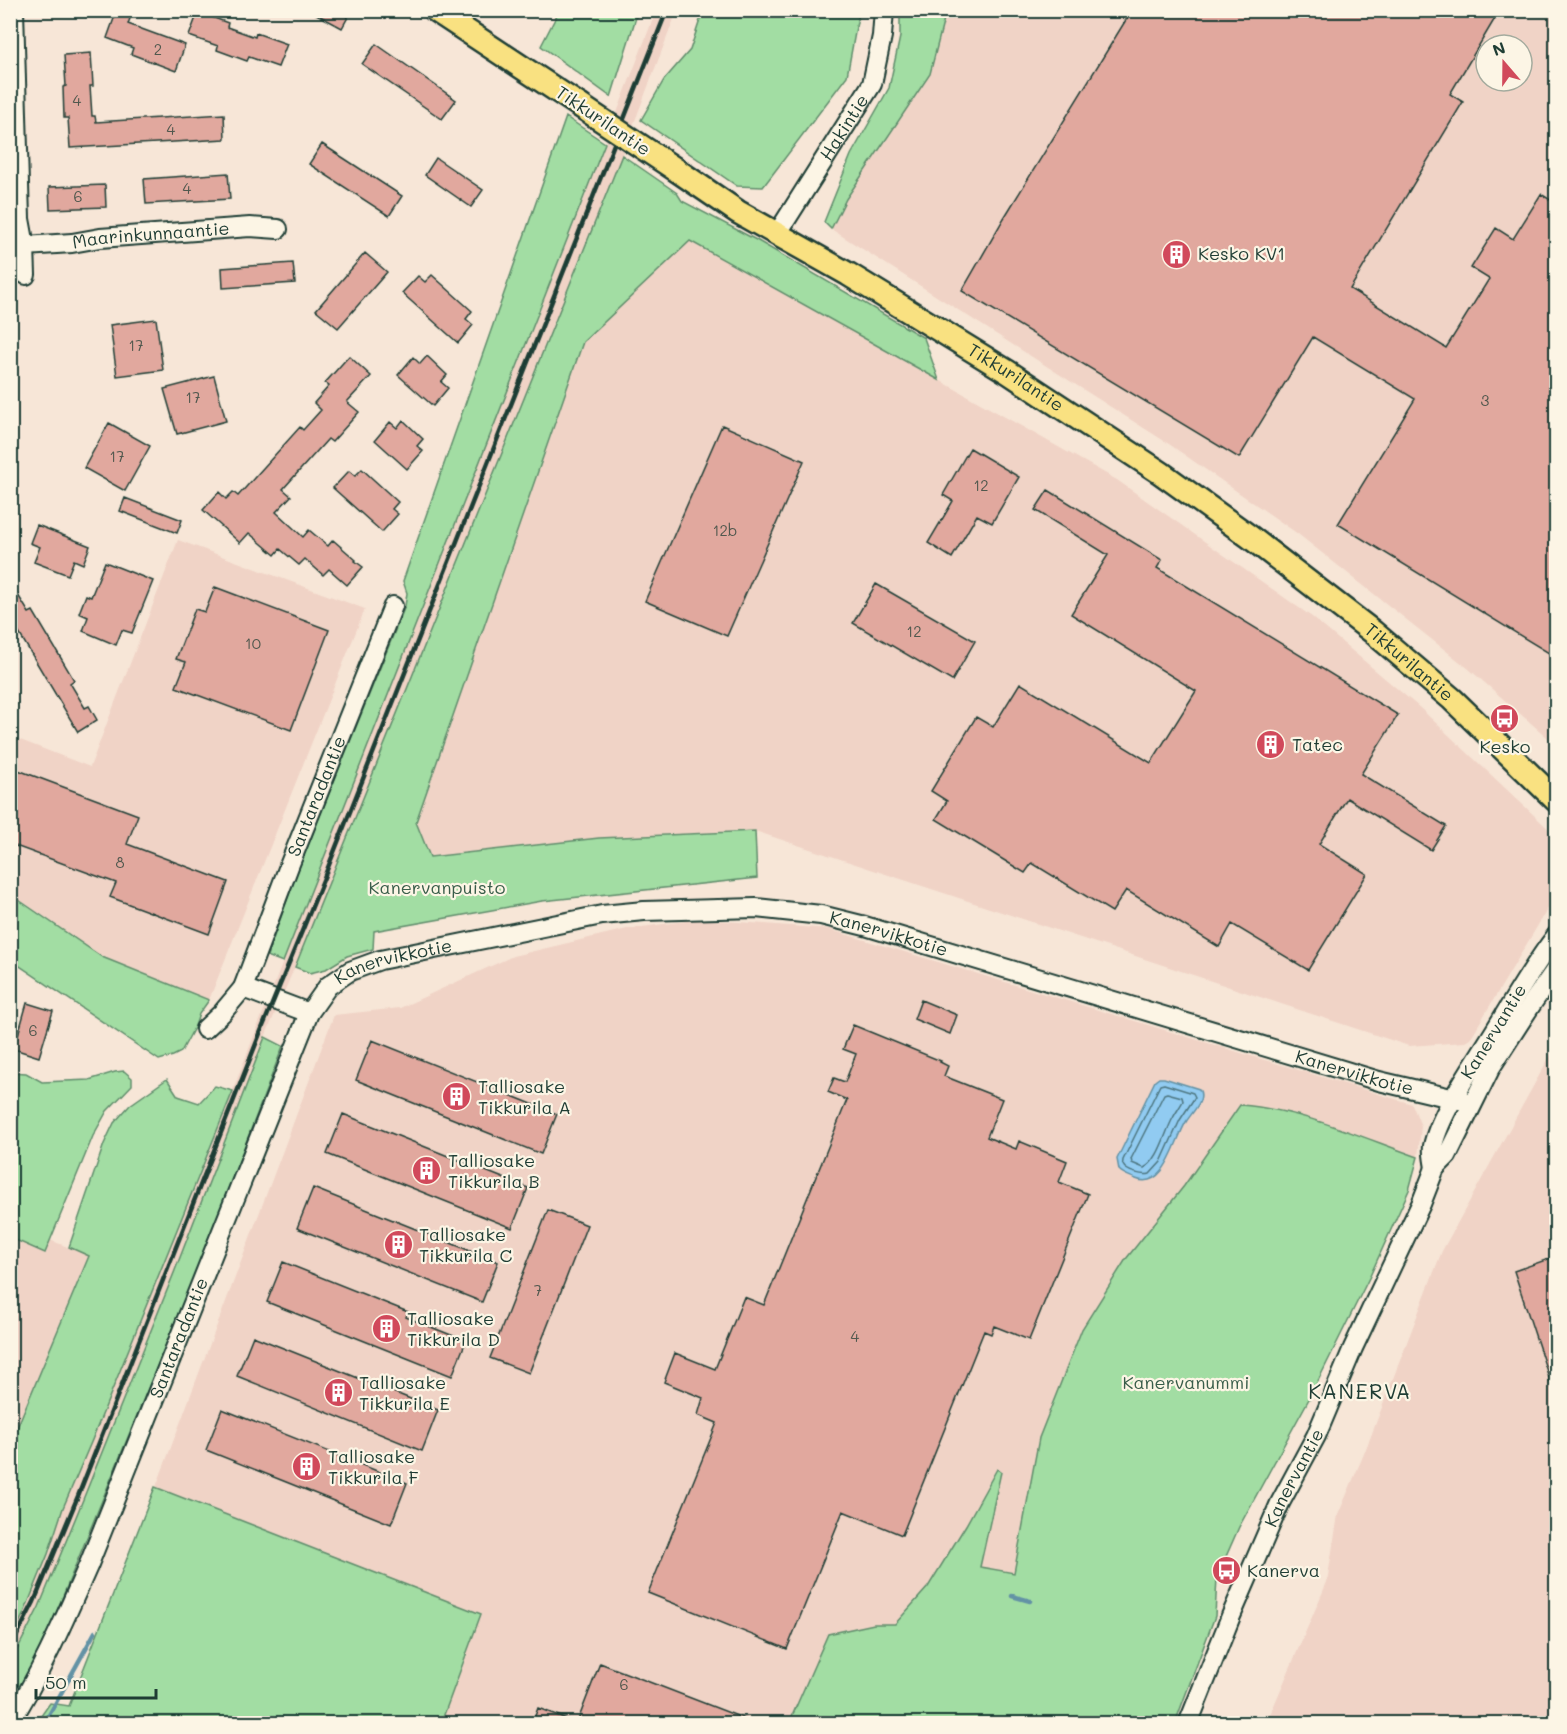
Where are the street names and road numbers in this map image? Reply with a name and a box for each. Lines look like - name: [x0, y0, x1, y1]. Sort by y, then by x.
- street label: Tikkurilantie: [552, 80, 656, 161]
- street label: Hakintie: [814, 89, 873, 165]
- street label: Maarinkunnaantie: [70, 216, 230, 254]
- street label: Tikkurilantie: [964, 337, 1069, 417]
- street label: Tikkurilantie: [1360, 617, 1459, 706]
- street label: Santaradantie: [281, 732, 351, 860]
- street label: Kanervikkotie: [827, 905, 951, 961]
- street label: Kanervikkotie: [329, 933, 454, 989]
- street label: Kanervantie: [1454, 979, 1531, 1083]
- street label: Kanervikkotie: [1293, 1043, 1416, 1100]
- street label: Santaradantie: [143, 1274, 213, 1402]
- street label: Kanervantie: [1258, 1425, 1329, 1531]

